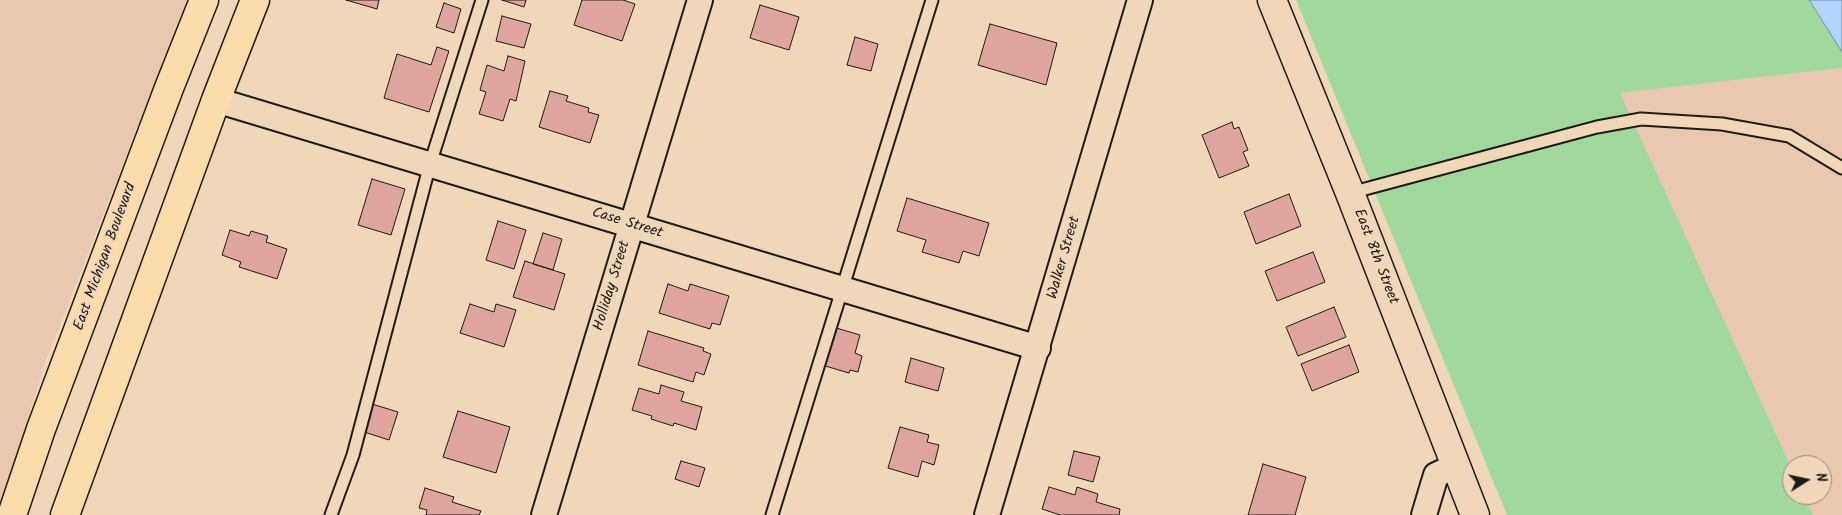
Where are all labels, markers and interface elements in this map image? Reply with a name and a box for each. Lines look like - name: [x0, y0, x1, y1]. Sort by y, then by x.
- street label: East Michigan Boulevard: [71, 181, 141, 333]
- street label: Case Street: [589, 205, 665, 243]
- street label: East 8th Street: [1349, 207, 1401, 307]
- street label: Walker Street: [1045, 215, 1085, 301]
- street label: Holliday Street: [591, 239, 635, 333]
- north arrow: [1782, 455, 1832, 505]
- text: N: [1809, 471, 1832, 484]

